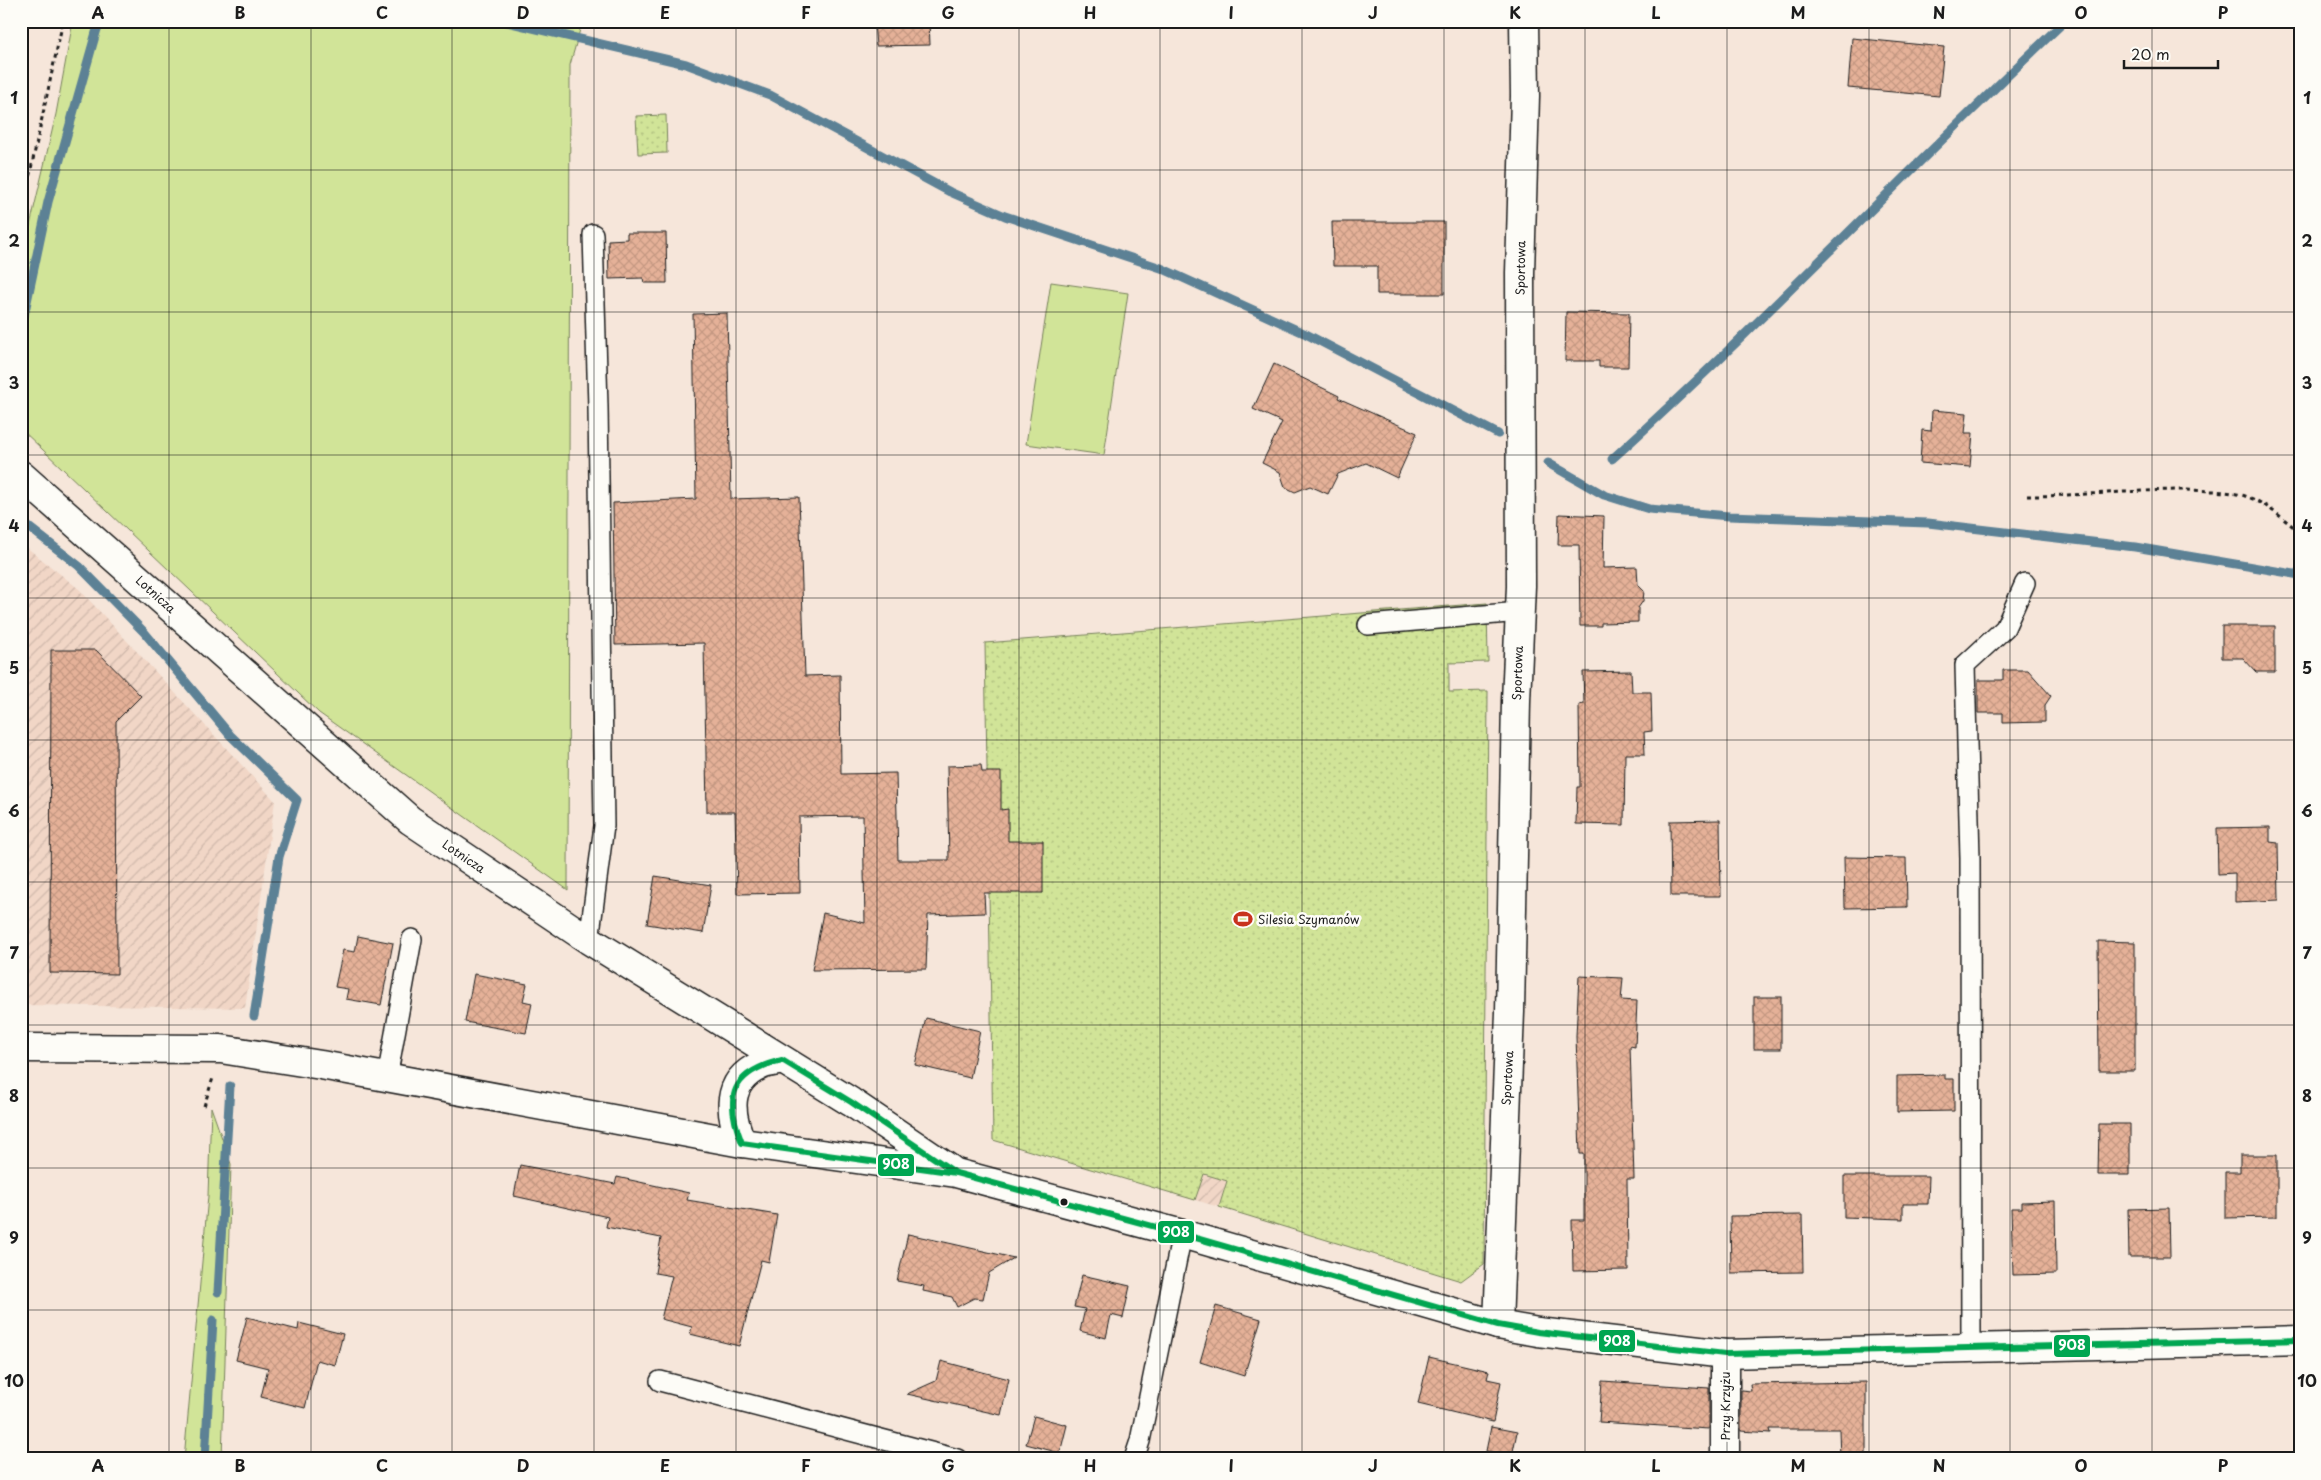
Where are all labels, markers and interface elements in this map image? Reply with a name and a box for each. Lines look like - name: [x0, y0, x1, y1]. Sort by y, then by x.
- text: A: [92, 0, 105, 24]
- text: B: [235, 0, 246, 24]
- text: C: [376, 0, 388, 24]
- text: D: [517, 0, 529, 24]
- text: E: [660, 0, 670, 24]
- text: F: [801, 0, 811, 24]
- text: G: [941, 0, 955, 24]
- text: H: [1084, 0, 1096, 24]
- text: I: [1228, 0, 1234, 24]
- text: J: [1368, 0, 1378, 24]
- text: K: [1509, 0, 1521, 24]
- text: L: [1651, 0, 1661, 24]
- text: M: [1790, 0, 1806, 24]
- text: N: [1933, 0, 1945, 24]
- text: O: [2075, 0, 2088, 24]
- text: P: [2218, 0, 2229, 24]
- scale bar: [2124, 38, 2217, 70]
- text: 20 m: [2131, 42, 2170, 65]
- text: 1: [10, 85, 18, 109]
- text: 1: [2303, 85, 2311, 109]
- text: 2: [8, 228, 20, 252]
- text: 2: [2301, 228, 2313, 252]
- street label: Sportowa: [1511, 240, 1529, 295]
- text: 3: [9, 370, 19, 394]
- text: 3: [2302, 370, 2312, 394]
- text: 4: [9, 513, 20, 537]
- text: 4: [2302, 513, 2313, 537]
- street label: Lotnicza: [132, 571, 180, 617]
- street label: Sportowa: [1507, 645, 1527, 701]
- text: 5: [9, 655, 19, 679]
- text: 5: [2302, 655, 2312, 679]
- text: 6: [8, 798, 20, 822]
- text: 6: [2301, 798, 2313, 822]
- street label: Lotnicza: [439, 835, 490, 877]
- sports icon: Silesia Szymanów: [1232, 908, 1254, 930]
- place label: Silesia Szymanów: [1258, 910, 1360, 928]
- text: 7: [9, 940, 19, 964]
- text: 7: [2302, 940, 2312, 964]
- street label: Sportowa: [1497, 1050, 1517, 1106]
- text: 8: [9, 1083, 19, 1107]
- text: 8: [2302, 1083, 2312, 1107]
- line badge: 908: [877, 1153, 915, 1177]
- text: 908: [882, 1153, 910, 1174]
- unlabelled marker: [1059, 1197, 1069, 1207]
- line badge: 908: [1157, 1220, 1195, 1244]
- text: 908: [1162, 1221, 1190, 1242]
- text: 9: [9, 1225, 19, 1249]
- text: 9: [2302, 1225, 2312, 1249]
- line badge: 908: [1598, 1329, 1636, 1353]
- text: 908: [1603, 1330, 1631, 1351]
- line badge: 908: [2053, 1334, 2091, 1358]
- text: 908: [2058, 1334, 2086, 1355]
- text: 10: [4, 1368, 24, 1392]
- text: 10: [2297, 1368, 2317, 1392]
- street label: Przy Krzyżu: [1716, 1372, 1734, 1440]
- text: A: [92, 1453, 105, 1477]
- text: B: [235, 1453, 246, 1477]
- text: C: [376, 1453, 388, 1477]
- text: D: [517, 1453, 529, 1477]
- text: E: [660, 1453, 670, 1477]
- text: F: [801, 1453, 811, 1477]
- text: G: [941, 1453, 955, 1477]
- text: H: [1084, 1453, 1096, 1477]
- text: I: [1228, 1453, 1234, 1477]
- text: J: [1368, 1453, 1378, 1477]
- text: K: [1509, 1453, 1521, 1477]
- text: L: [1651, 1453, 1661, 1477]
- text: M: [1790, 1453, 1806, 1477]
- text: N: [1933, 1453, 1945, 1477]
- text: O: [2075, 1453, 2088, 1477]
- text: P: [2218, 1453, 2229, 1477]

